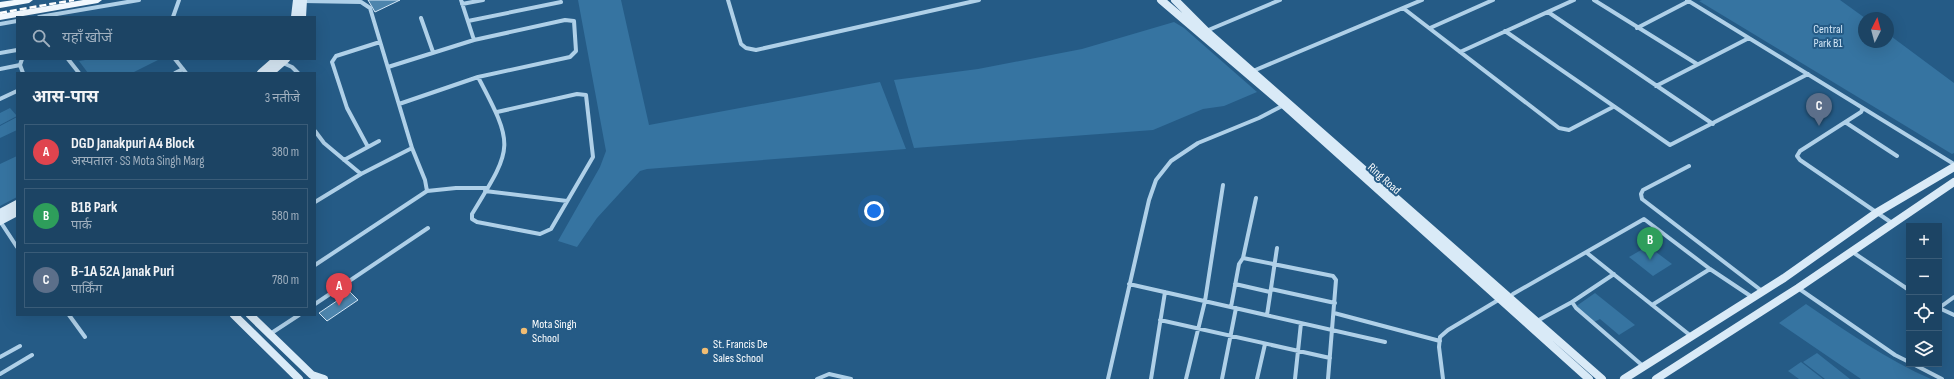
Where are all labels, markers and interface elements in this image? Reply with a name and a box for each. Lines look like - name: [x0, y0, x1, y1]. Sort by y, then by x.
- north arrow: [1858, 12, 1894, 48]
- search box: [16, 16, 316, 60]
- park label: Central Park B1: [1813, 22, 1843, 51]
- icon: search: [30, 27, 52, 49]
- text: यहाँ खोजें: [62, 28, 112, 47]
- text: आस-पास: [32, 87, 99, 107]
- text: 3 नतीजे: [265, 90, 300, 106]
- pin: C: [1806, 93, 1832, 126]
- text: DGD Janakpuri A4 Block: [71, 134, 195, 153]
- text: A: [43, 144, 49, 160]
- text: 380 m: [272, 144, 299, 160]
- text: अस्पताल · SS Mota Singh Marg: [71, 153, 204, 169]
- street label: Ring Road: [1364, 160, 1404, 198]
- text: B1B Park: [71, 198, 117, 217]
- your location: [864, 201, 884, 221]
- text: B: [43, 208, 49, 224]
- text: 580 m: [272, 208, 299, 224]
- text: पार्क: [71, 217, 92, 233]
- map controls: [1906, 223, 1942, 367]
- button: +: [1906, 223, 1942, 259]
- pin: B: [1637, 227, 1663, 260]
- button: −: [1906, 259, 1942, 295]
- text: B-1A 52A Janak Puri: [71, 262, 174, 281]
- text: C: [43, 272, 49, 288]
- text: 780 m: [272, 272, 299, 288]
- pin: A: [326, 273, 352, 306]
- text: पार्किंग: [71, 281, 102, 297]
- button: locate: [1906, 295, 1942, 331]
- place label: Mota Singh School: [532, 317, 577, 346]
- marker: Mota Singh School: [519, 326, 529, 336]
- button: layers: [1906, 331, 1942, 367]
- place label: St. Francis De Sales School: [713, 337, 768, 366]
- marker: St. Francis De Sales School: [700, 346, 710, 356]

